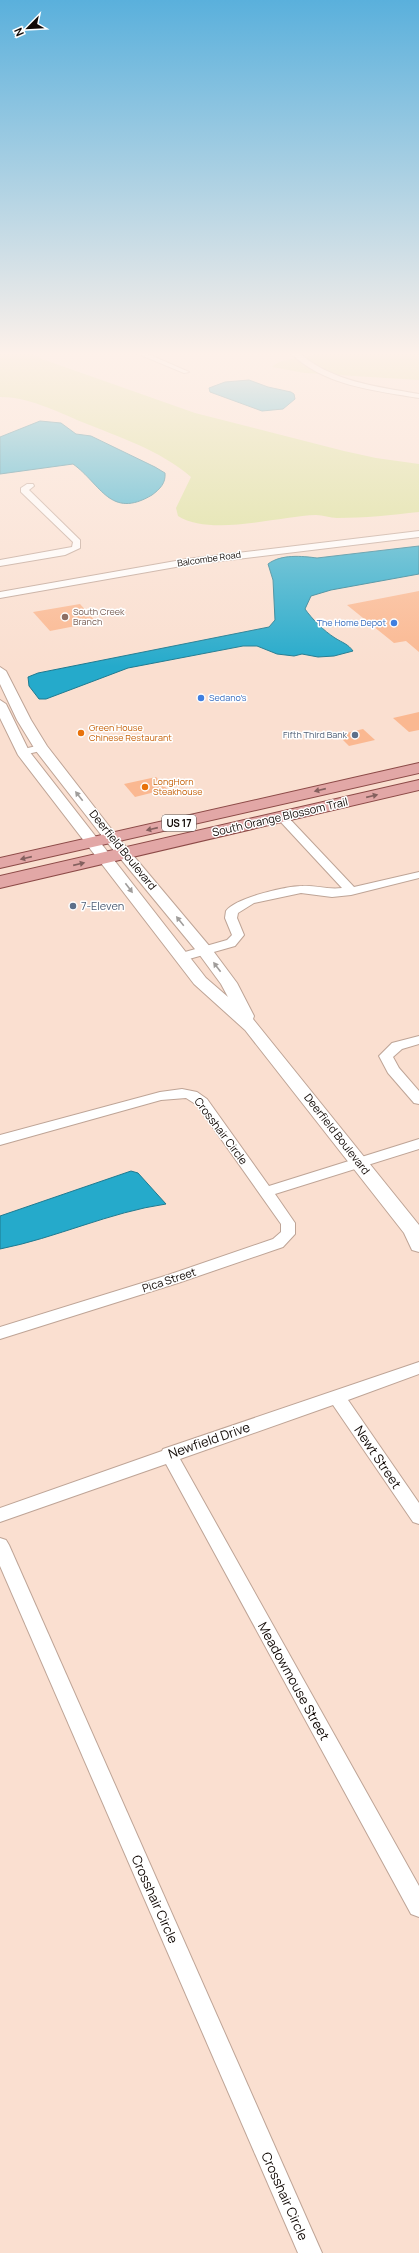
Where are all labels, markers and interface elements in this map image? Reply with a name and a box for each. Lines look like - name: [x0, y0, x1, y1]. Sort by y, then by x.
- north arrow: [8, 8, 48, 48]
- text: N: [10, 26, 27, 39]
- street label: Balcombe Road: [176, 548, 242, 569]
- place label: South Creek Branch: [73, 605, 125, 628]
- marker: South Creek Branch: [60, 612, 70, 622]
- place label: The Home Depot: [317, 616, 386, 629]
- marker: The Home Depot: [389, 618, 399, 628]
- place label: Sedano's: [209, 691, 247, 704]
- marker: Sedano's: [196, 693, 206, 703]
- place label: Green House Chinese Restaurant: [89, 721, 172, 744]
- marker: Green House Chinese Restaurant: [76, 728, 86, 738]
- place label: Fifth Third Bank: [283, 728, 348, 741]
- marker: Fifth Third Bank: [350, 730, 360, 740]
- place label: LongHorn Steakhouse: [153, 775, 203, 798]
- marker: LongHorn Steakhouse: [140, 782, 150, 792]
- one-way arrow: [314, 788, 326, 794]
- one-way arrow: [75, 791, 83, 802]
- one-way arrow: [366, 792, 378, 798]
- street label: South Orange Blossom Trail: [211, 794, 349, 839]
- street label: Deerfield Boulevard: [86, 807, 160, 893]
- road number: US 17: [162, 815, 196, 831]
- one-way arrow: [146, 826, 159, 832]
- one-way arrow: [19, 855, 32, 861]
- one-way arrow: [73, 860, 85, 866]
- one-way arrow: [125, 883, 134, 894]
- place label: 7-Eleven: [81, 898, 124, 913]
- marker: 7-Eleven: [68, 901, 78, 911]
- one-way arrow: [176, 915, 184, 926]
- one-way arrow: [213, 962, 221, 973]
- street label: Deerfield Boulevard: [301, 1090, 374, 1177]
- street label: Crosshair Circle: [191, 1094, 252, 1168]
- street label: Pica Street: [140, 1264, 198, 1295]
- street label: Newfield Drive: [166, 1417, 253, 1462]
- street label: Newt Street: [350, 1422, 406, 1492]
- street label: Meadowmouse Street: [254, 1619, 334, 1743]
- street label: Crosshair Circle: [127, 1852, 183, 1946]
- street label: Crosshair Circle: [257, 2149, 313, 2243]

